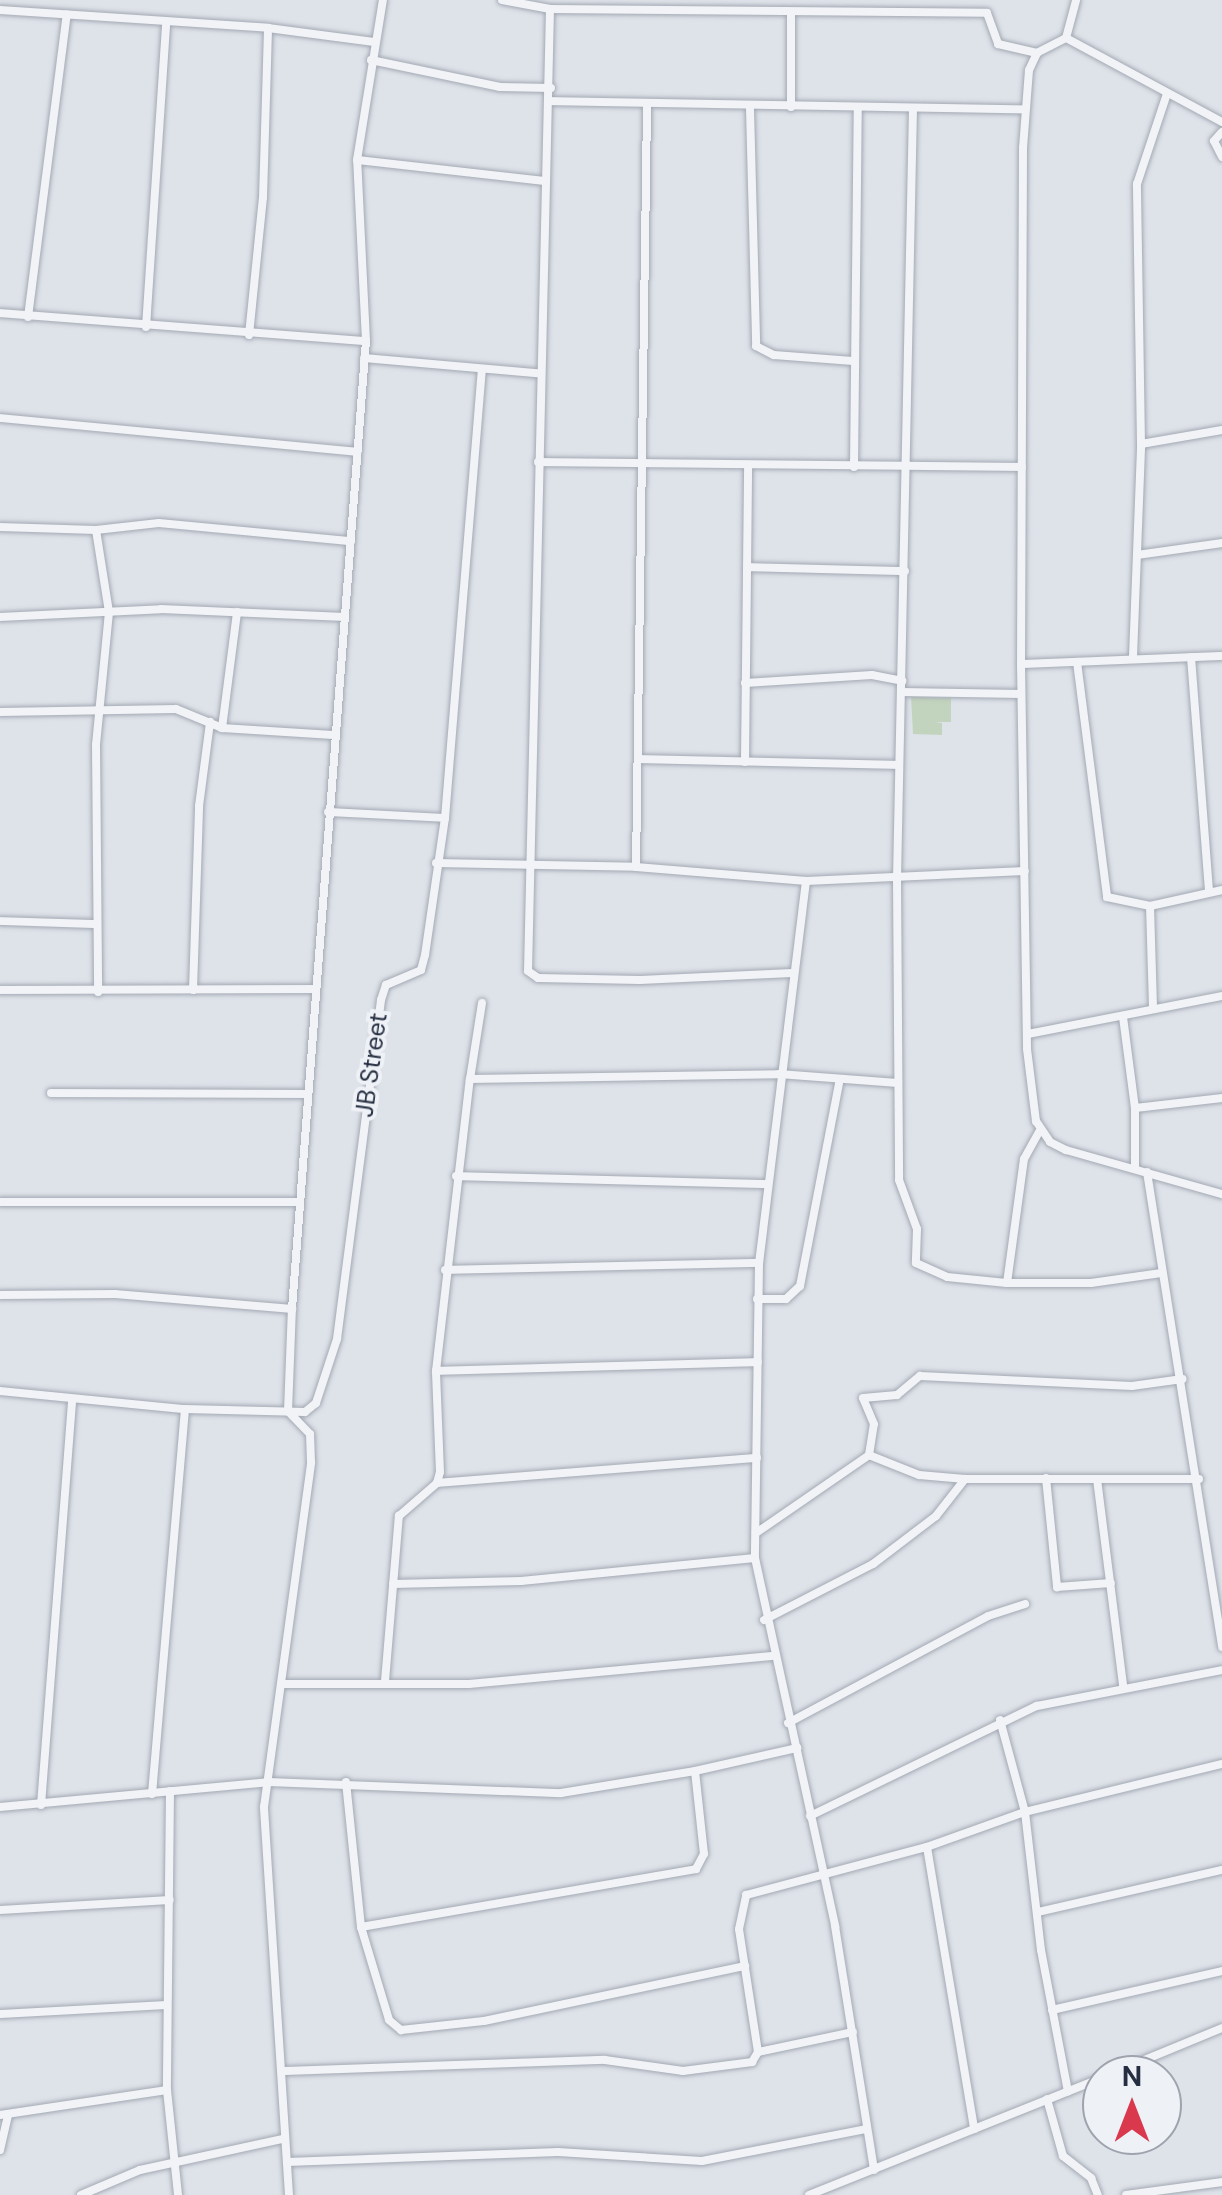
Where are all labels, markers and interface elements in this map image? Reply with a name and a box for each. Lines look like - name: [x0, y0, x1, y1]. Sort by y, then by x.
- street label: JB Street: [350, 1011, 394, 1119]
- north arrow: [1082, 2055, 1182, 2155]
- text: N: [1122, 2058, 1142, 2095]

